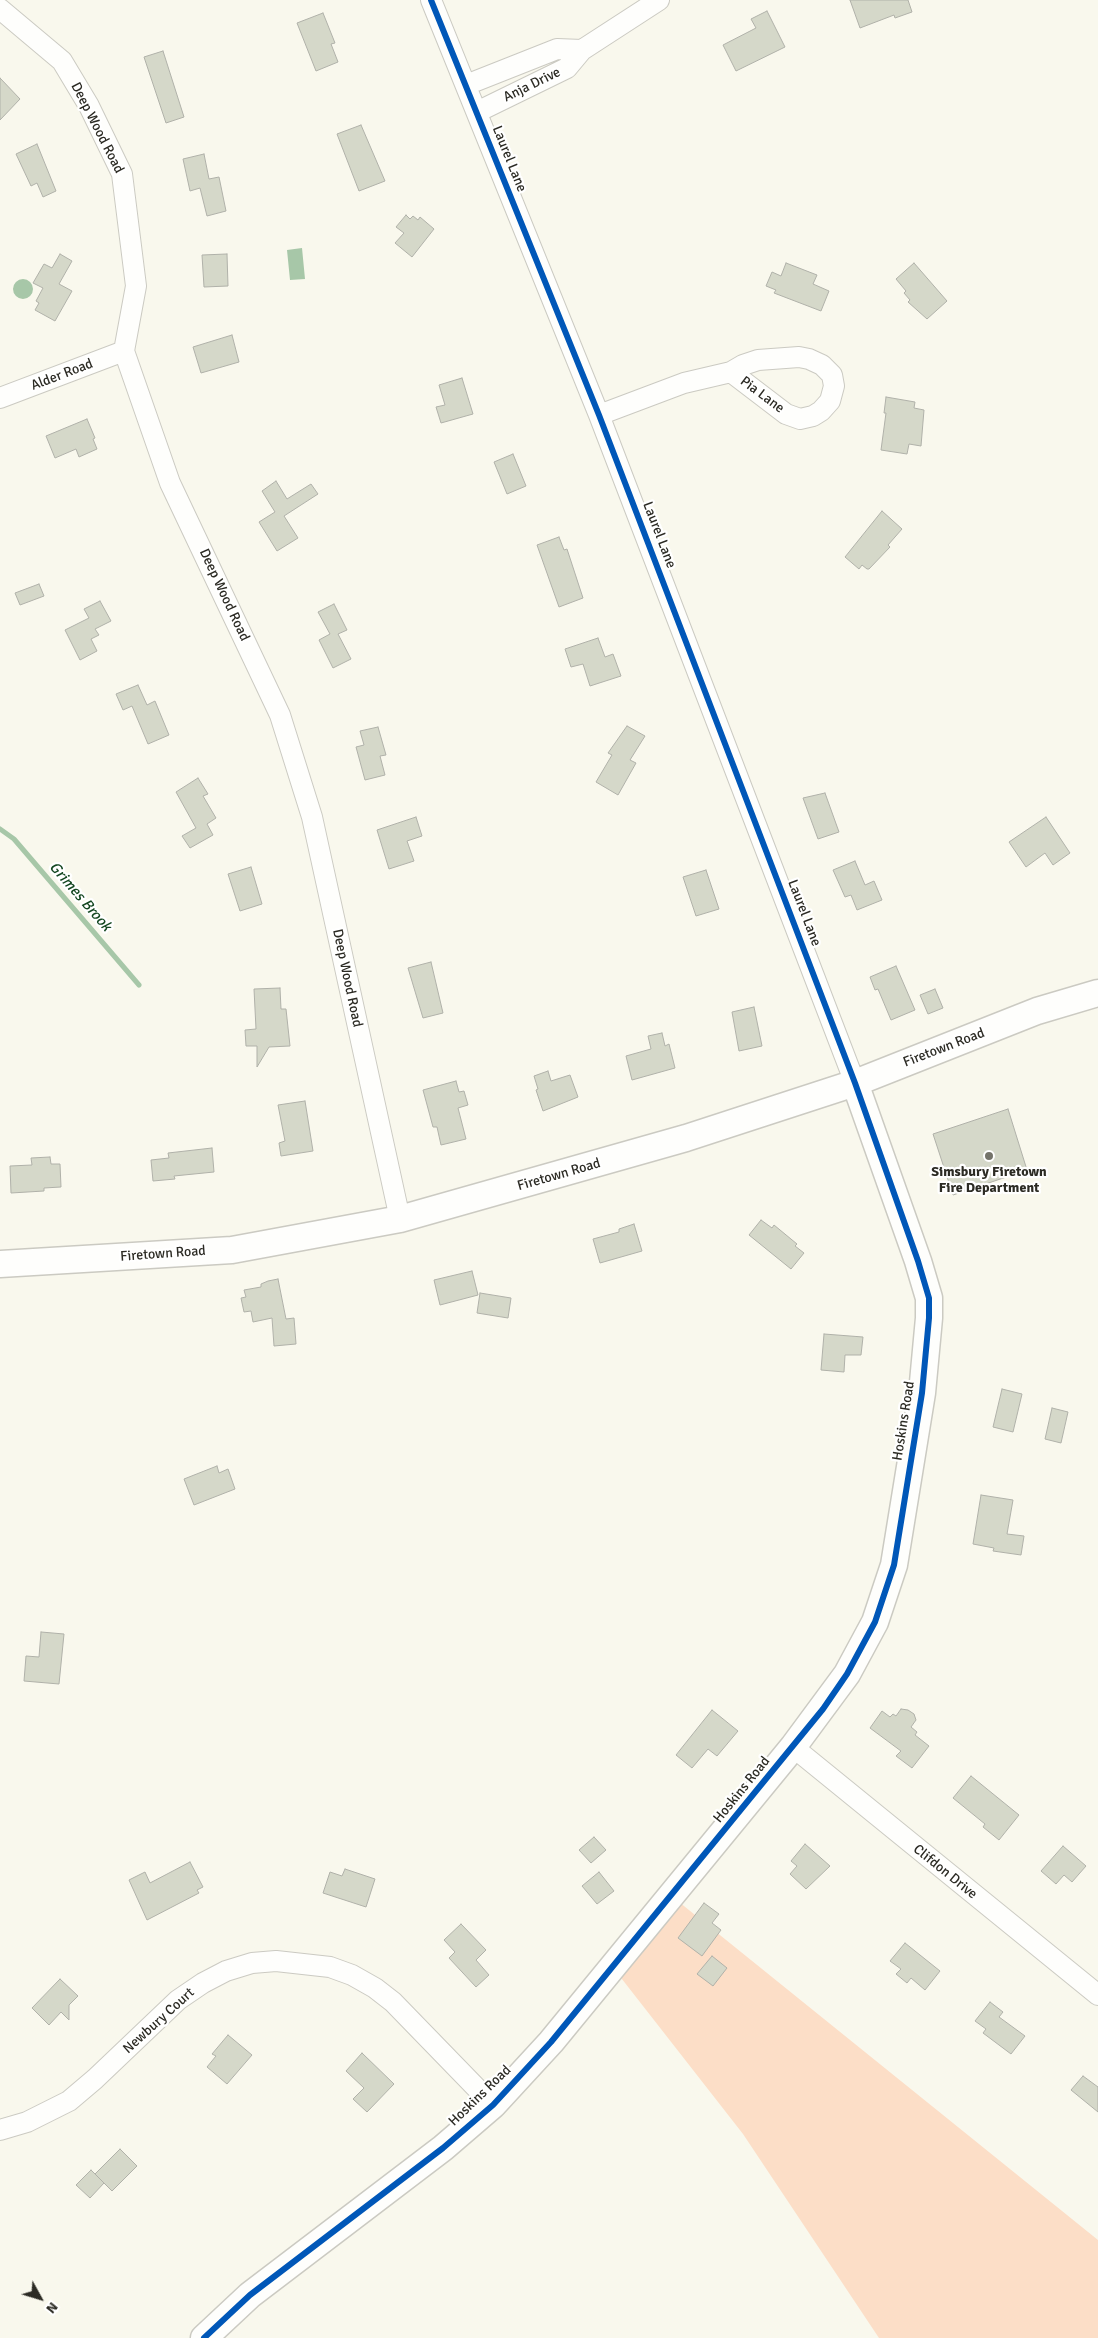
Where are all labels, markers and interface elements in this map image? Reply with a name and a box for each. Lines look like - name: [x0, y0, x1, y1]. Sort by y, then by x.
- street label: Anja Drive: [501, 64, 563, 106]
- street label: Deep Wood Road: [67, 80, 127, 176]
- street label: Laurel Lane: [488, 123, 530, 195]
- street label: Alder Road: [29, 355, 95, 395]
- street label: Pia Lane: [737, 373, 787, 417]
- street label: Laurel Lane: [639, 499, 679, 571]
- street label: Deep Wood Road: [195, 546, 253, 644]
- water label: Grimes Brook: [45, 859, 115, 935]
- street label: Laurel Lane: [784, 877, 824, 949]
- street label: Deep Wood Road: [328, 927, 366, 1029]
- street label: Firetown Road: [901, 1025, 987, 1071]
- marker: Simsbury Firetown Fire Department: [983, 1150, 995, 1162]
- street label: Firetown Road: [515, 1155, 603, 1195]
- place label: Simsbury Firetown Fire Department: [931, 1164, 1047, 1196]
- street label: Firetown Road: [120, 1243, 206, 1265]
- street label: Hoskins Road: [889, 1380, 919, 1462]
- street label: Hoskins Road: [710, 1753, 774, 1827]
- street label: Clifdon Drive: [910, 1841, 980, 1903]
- street label: Newbury Court: [120, 1985, 198, 2057]
- street label: Hoskins Road: [445, 2062, 515, 2130]
- north arrow: [15, 2273, 65, 2323]
- text: N: [42, 2299, 62, 2317]

